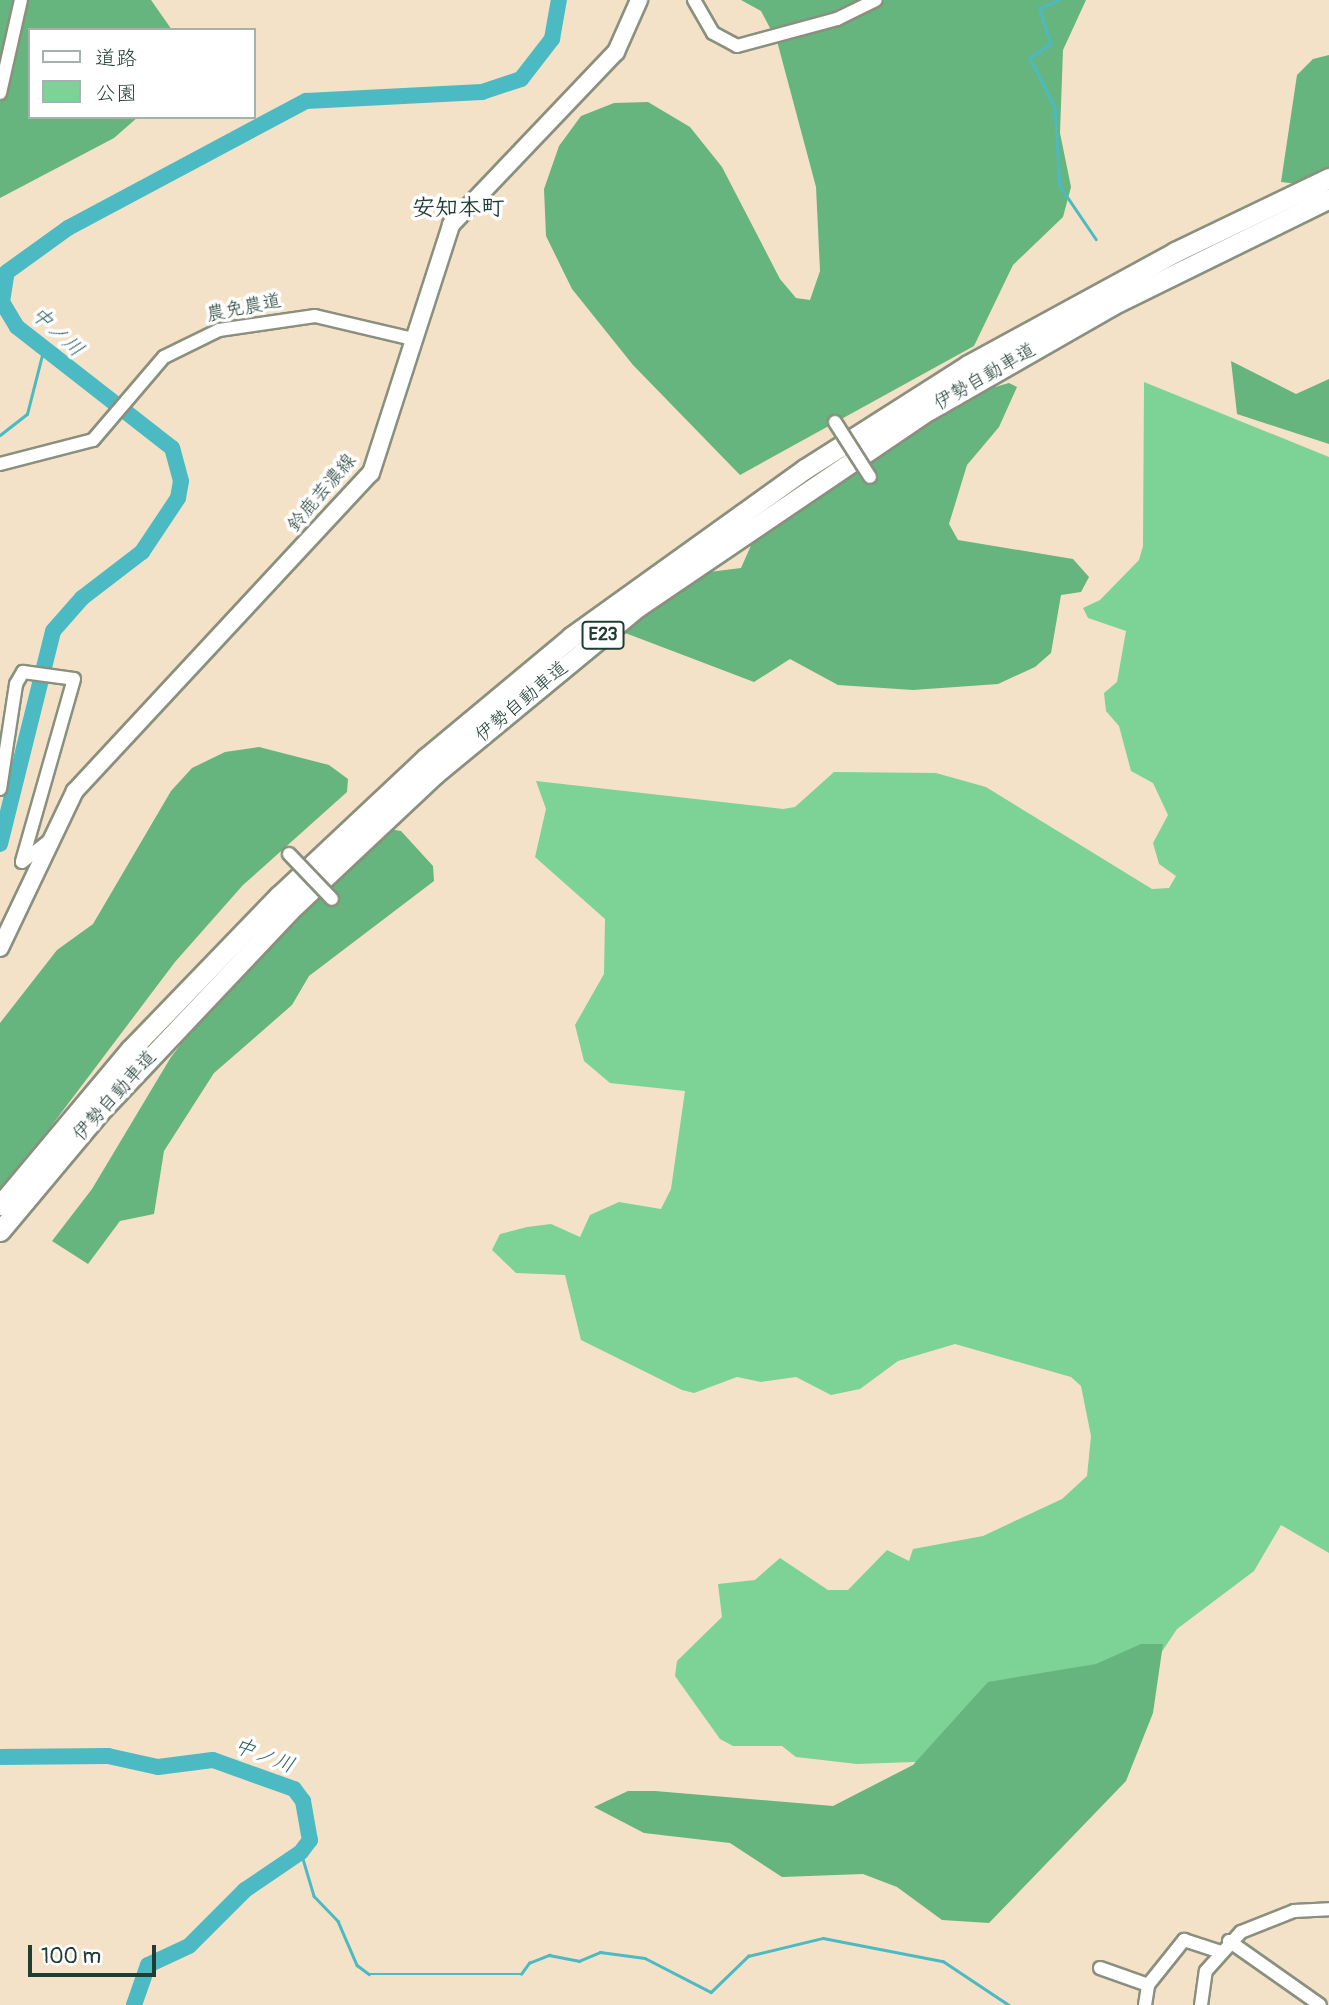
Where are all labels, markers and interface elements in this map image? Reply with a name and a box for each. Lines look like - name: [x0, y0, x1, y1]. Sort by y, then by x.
- legend: [28, 28, 256, 119]
- text: 道路: [95, 45, 137, 72]
- text: 公園: [95, 80, 137, 107]
- district label: 安知本町: [412, 194, 504, 222]
- street label: 農免農道: [205, 290, 283, 326]
- water label: 中ノ川: [25, 301, 89, 363]
- street label: 伊勢自動車道: [930, 339, 1040, 415]
- street label: 鈴鹿芸濃線: [283, 449, 361, 537]
- road number: E23: [580, 620, 626, 650]
- street label: 伊勢自動車道: [471, 657, 573, 747]
- street label: 伊勢自動車道: [68, 1046, 162, 1146]
- water label: 中ノ川: [230, 1733, 298, 1779]
- scale bar: [32, 1932, 159, 1976]
- text: 100 m: [41, 1943, 101, 1970]

